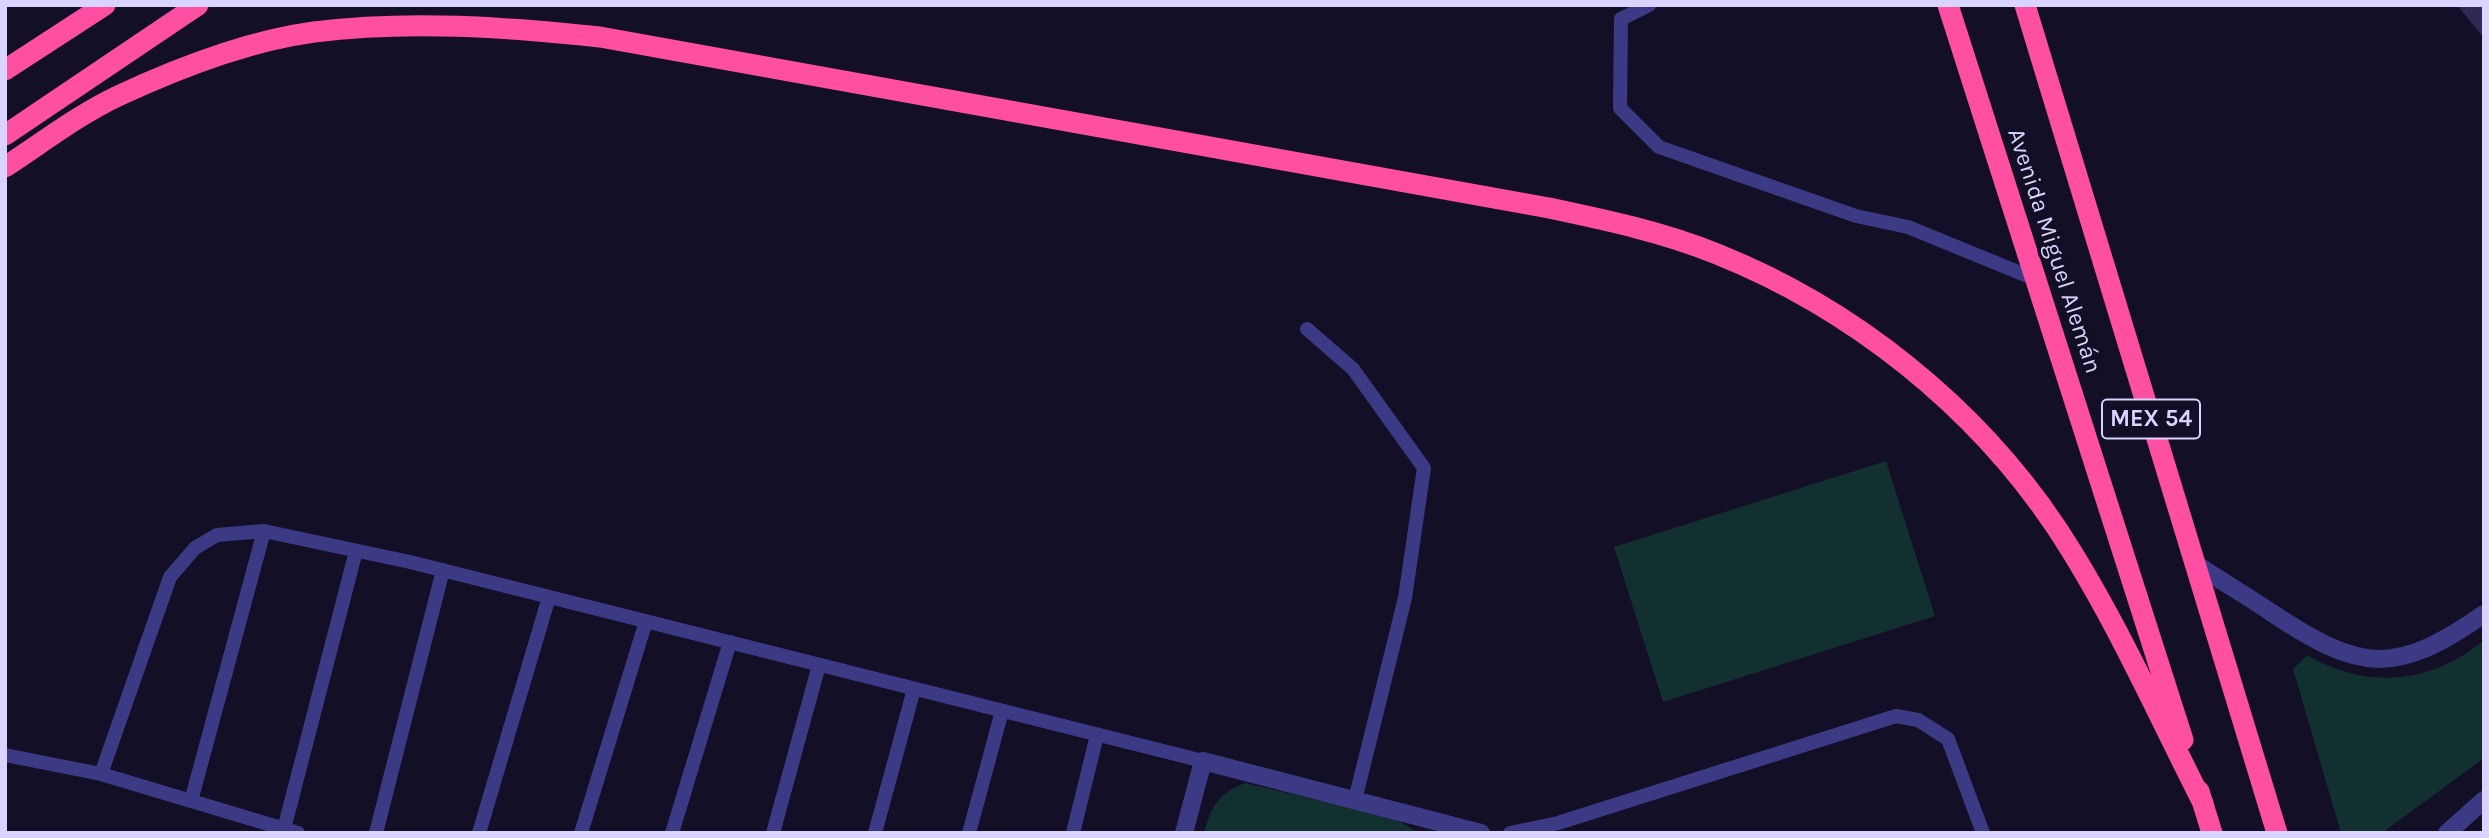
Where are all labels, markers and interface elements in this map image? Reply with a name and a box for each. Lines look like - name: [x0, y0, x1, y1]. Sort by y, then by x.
- street label: Avenida Miguel Alemán: [2001, 125, 2107, 377]
- road number: MEX 54: [2102, 400, 2200, 438]

